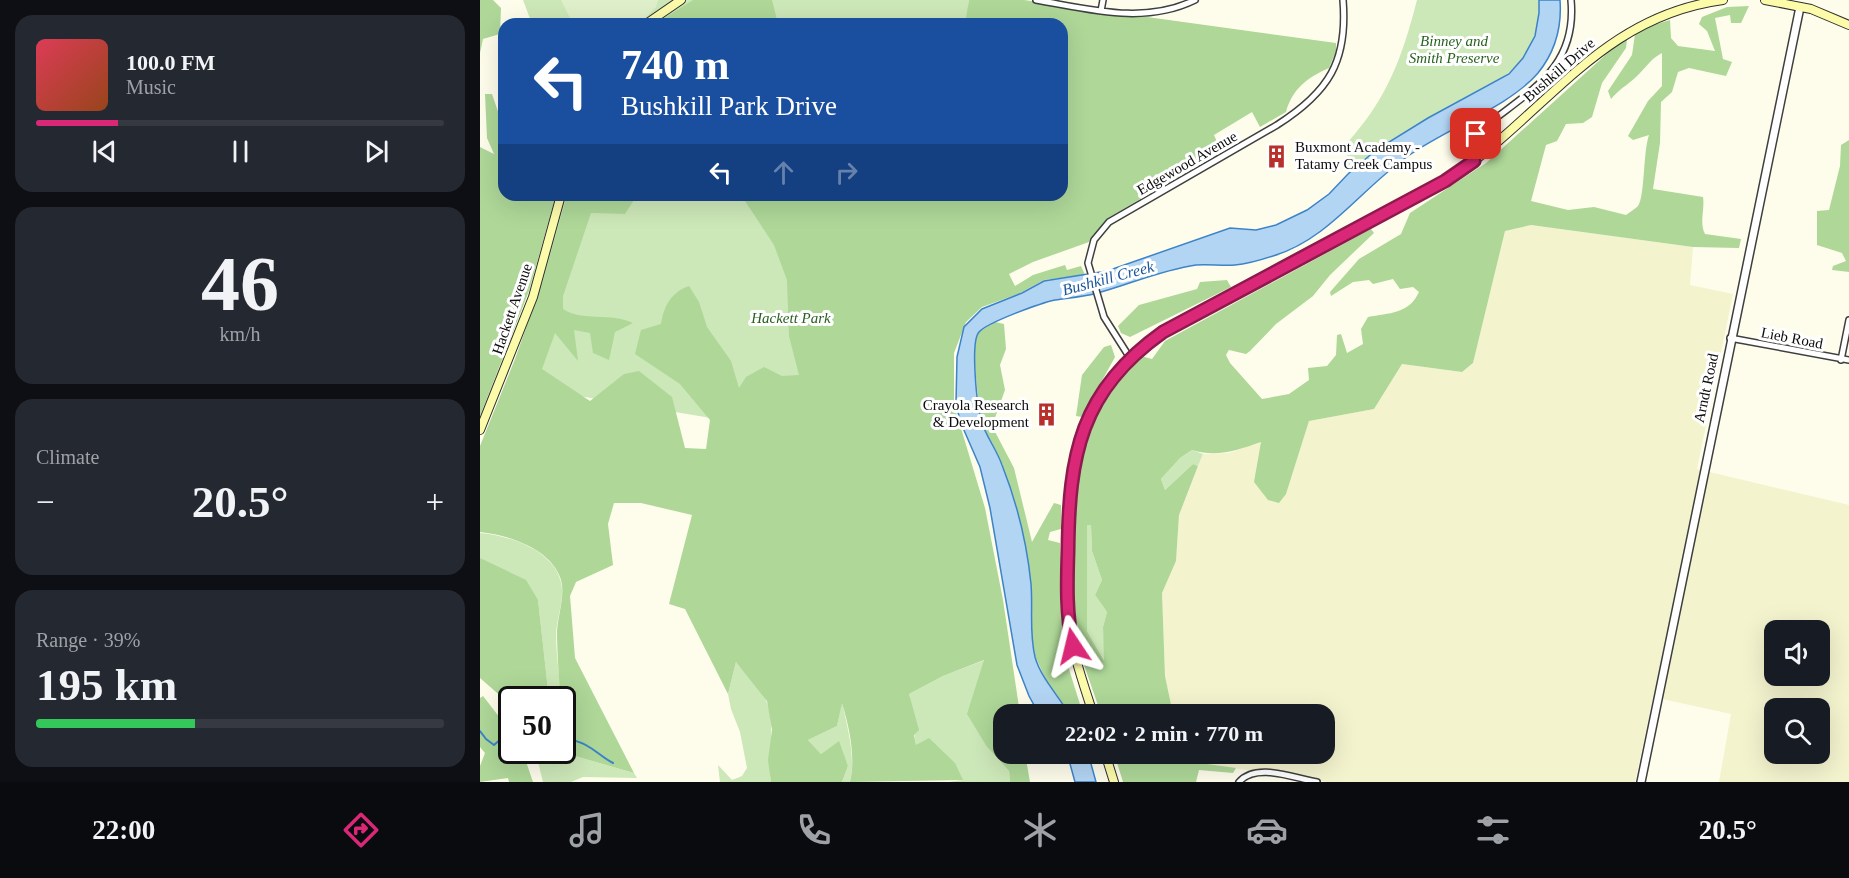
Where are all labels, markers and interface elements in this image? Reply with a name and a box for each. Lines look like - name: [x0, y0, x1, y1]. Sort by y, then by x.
- park label: Binney and Smith Preserve: [1409, 33, 1500, 66]
- street label: Bushkill Drive: [1520, 35, 1598, 105]
- icon: left: [522, 42, 600, 120]
- text: 740 m: [621, 42, 730, 88]
- text: 100.0 FM: [126, 50, 215, 75]
- text: Music: [126, 76, 176, 98]
- text: Bushkill Park Drive: [621, 91, 837, 121]
- pin: [1450, 108, 1501, 159]
- icon: arrive: [1459, 117, 1492, 150]
- street label: Edgewood Avenue: [1134, 128, 1240, 198]
- icon: previous: [88, 135, 121, 168]
- icon: pause: [224, 135, 257, 168]
- icon: next: [360, 135, 393, 168]
- place label: Buxmont Academy - Tatamy Creek Campus: [1295, 139, 1432, 172]
- building icon: Buxmont Academy - Tatamy Creek Campus: [1264, 143, 1290, 169]
- icon: left: [704, 156, 737, 189]
- icon: ahead: [767, 156, 800, 189]
- icon: right: [830, 156, 863, 189]
- text: 46: [201, 240, 279, 327]
- water label: Bushkill Creek: [1060, 257, 1156, 298]
- street label: Hackett Avenue: [489, 261, 535, 357]
- park label: Hackett Park: [750, 310, 831, 326]
- text: km/h: [219, 323, 261, 345]
- street label: Lieb Road: [1760, 324, 1825, 352]
- street label: Arndt Road: [1691, 351, 1721, 424]
- place label: Crayola Research & Development: [923, 397, 1030, 430]
- building icon: Crayola Research & Development: [1034, 401, 1060, 427]
- text: Climate: [36, 446, 99, 468]
- text: 20.5°: [192, 477, 288, 527]
- text: −: [36, 484, 55, 520]
- text: +: [425, 484, 444, 520]
- position arrow: [1041, 614, 1105, 678]
- map controls: [1764, 620, 1830, 764]
- button: sound: [1764, 620, 1830, 686]
- text: Range · 39%: [36, 629, 140, 651]
- text: 195 km: [36, 660, 177, 710]
- speed limit sign: 50: [498, 686, 576, 764]
- button: search: [1764, 698, 1830, 764]
- text: 22:02 · 2 min · 770 m: [1065, 721, 1263, 746]
- icon: directions: [340, 809, 382, 851]
- icon: music: [566, 809, 608, 851]
- icon: phone: [793, 809, 835, 851]
- icon: climate: [1019, 809, 1061, 851]
- icon: car: [1246, 809, 1288, 851]
- icon: filters: [1472, 809, 1514, 851]
- text: 22:00: [92, 815, 155, 845]
- text: 20.5°: [1699, 815, 1757, 845]

